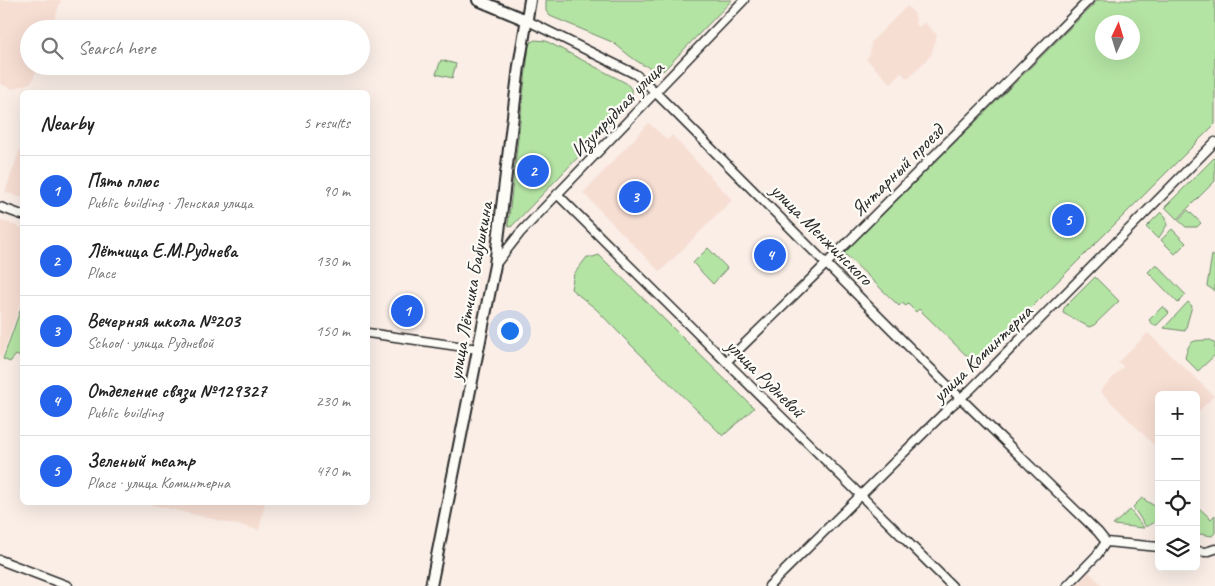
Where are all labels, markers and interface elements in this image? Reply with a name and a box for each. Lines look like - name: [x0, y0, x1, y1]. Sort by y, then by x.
- north arrow: [1095, 15, 1140, 60]
- search box: [20, 20, 370, 75]
- icon: search: [38, 34, 66, 62]
- text: Search here: [78, 36, 155, 60]
- street label: Изумрудная улица: [565, 55, 671, 163]
- text: Nearby: [40, 110, 93, 136]
- text: 5 results: [303, 113, 350, 133]
- street label: Янтарный проезд: [846, 117, 950, 222]
- pin: 2: [517, 152, 549, 190]
- text: Пять плюс: [87, 169, 159, 193]
- street label: улица Менжинского: [765, 177, 879, 291]
- pin: 3: [619, 178, 651, 216]
- text: 1: [52, 181, 60, 201]
- text: 90 m: [323, 181, 350, 201]
- text: Public building · Ленская улица: [87, 193, 253, 213]
- street label: улица Лётчика Бабушкина: [442, 198, 499, 383]
- pin: 5: [1052, 201, 1084, 239]
- pin: 4: [754, 236, 786, 274]
- text: Лётчица Е.М.Руднева: [87, 239, 237, 263]
- text: 2: [52, 251, 60, 271]
- text: 130 m: [316, 251, 350, 271]
- text: Place: [87, 263, 115, 283]
- pin: 1: [391, 292, 423, 330]
- street label: улица Коминтерна: [926, 298, 1039, 408]
- text: Вечерняя школа №203: [87, 309, 240, 333]
- your location: [497, 318, 523, 344]
- text: 3: [52, 321, 60, 341]
- text: 150 m: [316, 321, 350, 341]
- text: School · улица Рудневой: [87, 333, 214, 353]
- street label: улица Рудневой: [720, 333, 812, 424]
- text: Отделение связи №129327: [87, 379, 266, 403]
- text: 4: [52, 391, 60, 411]
- text: 230 m: [316, 391, 350, 411]
- map controls: [1155, 391, 1200, 571]
- button: +: [1155, 391, 1200, 436]
- text: Public building: [87, 403, 163, 423]
- button: −: [1155, 436, 1200, 481]
- text: Зеленый театр: [87, 449, 195, 473]
- text: 5: [53, 461, 59, 481]
- text: 470 m: [316, 461, 350, 481]
- text: Place · улица Коминтерна: [87, 473, 230, 493]
- button: locate: [1155, 481, 1200, 526]
- button: layers: [1155, 526, 1200, 571]

